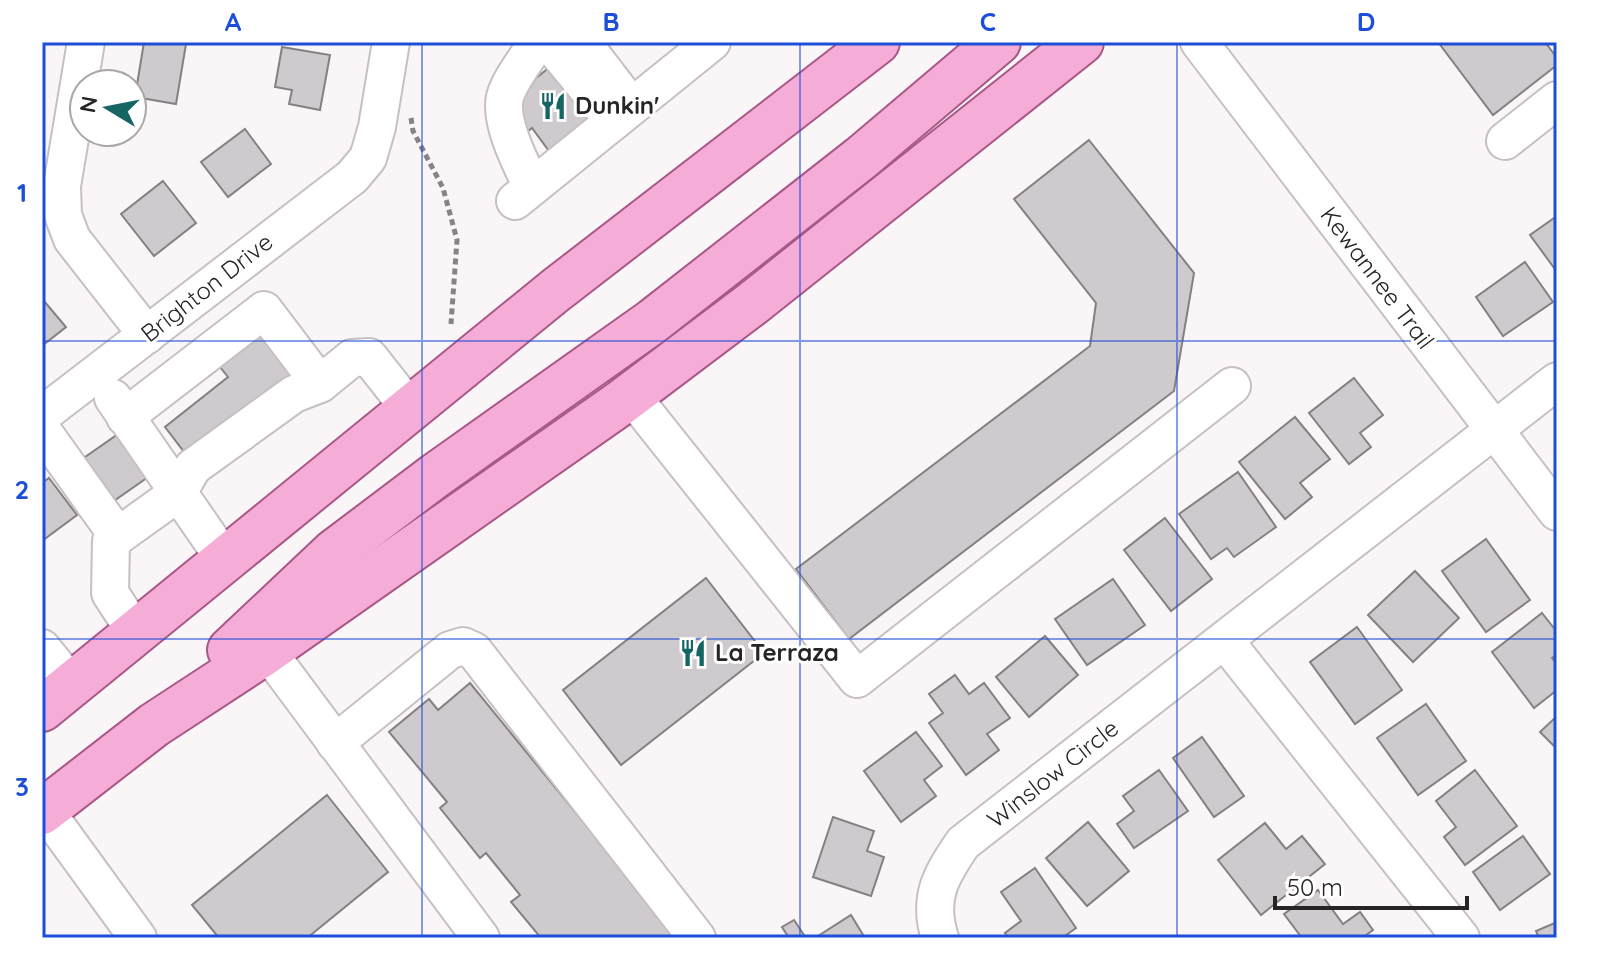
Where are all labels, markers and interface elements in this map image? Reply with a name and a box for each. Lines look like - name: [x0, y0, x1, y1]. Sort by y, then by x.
- text: A: [225, 5, 242, 38]
- text: B: [602, 5, 620, 38]
- text: C: [980, 5, 996, 38]
- text: D: [1357, 5, 1375, 38]
- north arrow: [68, 68, 148, 148]
- place label: Dunkin': [575, 90, 659, 120]
- restaurant icon: Dunkin': [538, 91, 568, 121]
- text: N: [73, 94, 103, 115]
- text: 1: [17, 176, 27, 209]
- street label: Kewannee Trail: [1314, 200, 1441, 355]
- street label: Brighton Drive: [134, 226, 278, 348]
- text: 2: [15, 473, 29, 506]
- place label: La Terraza: [715, 637, 839, 667]
- restaurant icon: La Terraza: [678, 638, 708, 668]
- street label: Winslow Circle: [981, 713, 1124, 834]
- text: 3: [15, 770, 29, 803]
- scale bar: [1275, 860, 1467, 910]
- text: 50 m: [1287, 872, 1343, 902]

